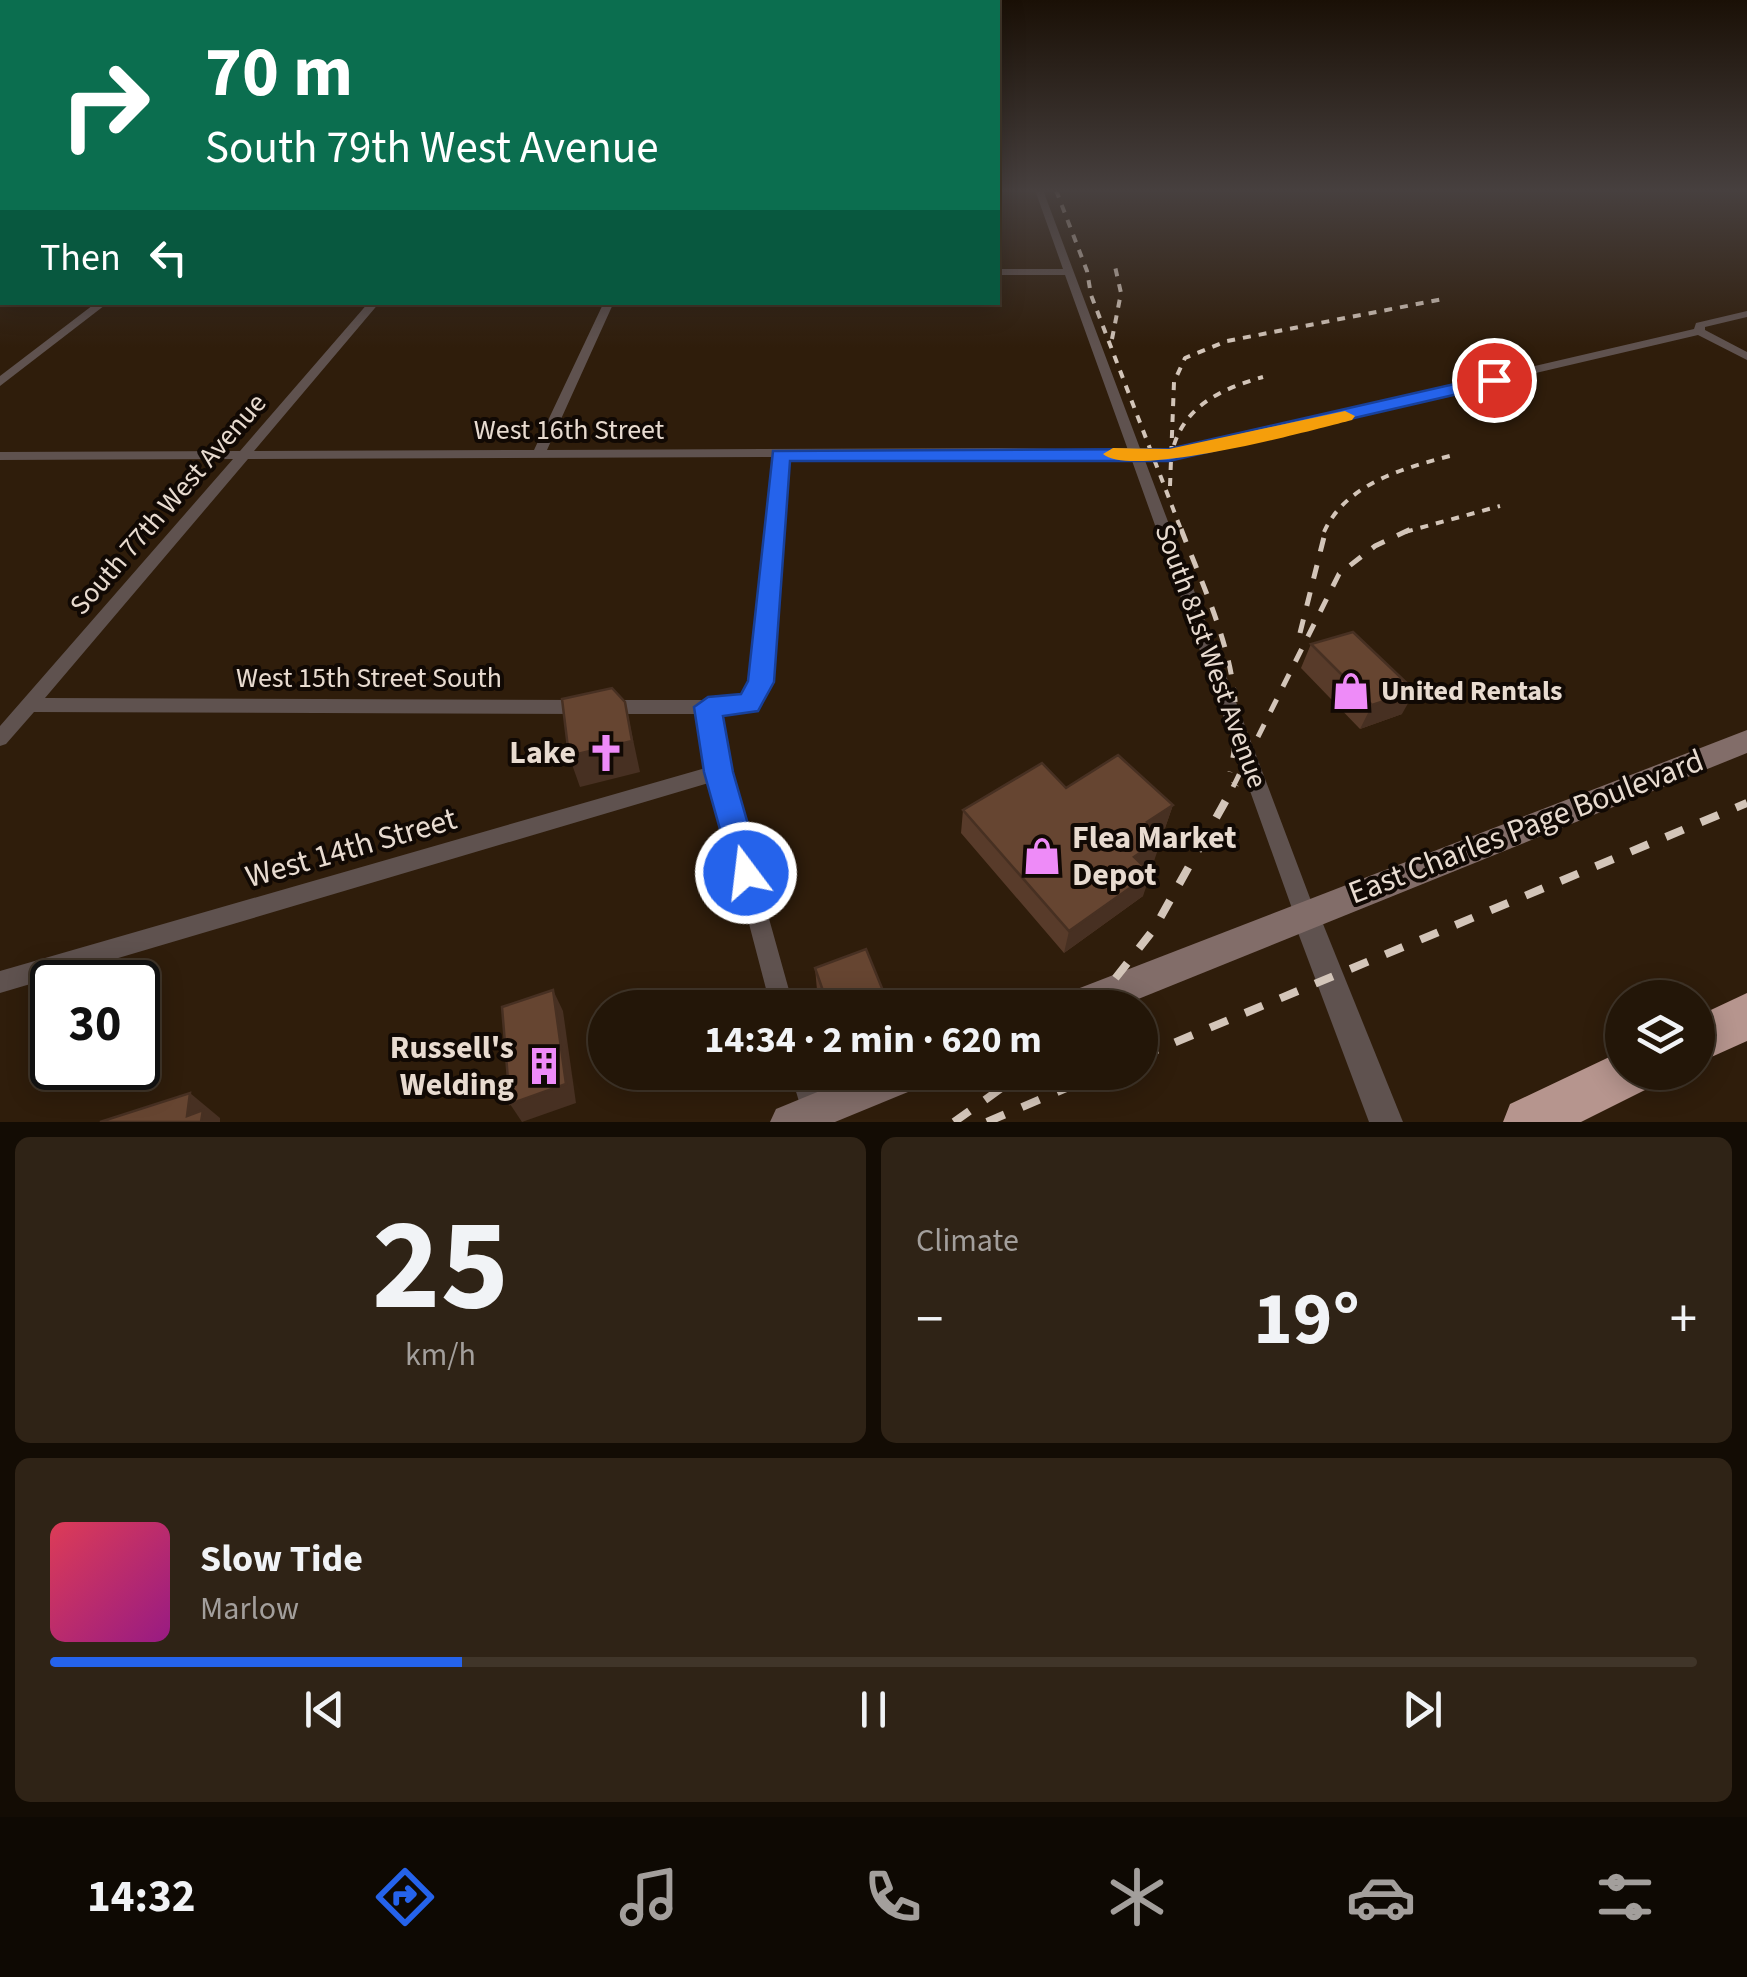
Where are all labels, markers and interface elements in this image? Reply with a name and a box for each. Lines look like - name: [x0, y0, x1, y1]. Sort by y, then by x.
- text: 70 m: [205, 23, 353, 123]
- icon: right: [40, 40, 170, 170]
- text: South 79th West Avenue: [205, 116, 659, 180]
- icon: left: [141, 230, 196, 285]
- text: Then: [40, 231, 121, 285]
- pin: [1452, 338, 1537, 423]
- icon: arrive: [1467, 353, 1522, 408]
- street label: South 77th West Avenue: [60, 384, 276, 624]
- street label: West 16th Street: [474, 410, 665, 450]
- street label: South 81st West Avenue: [1145, 518, 1277, 794]
- street label: West 15th Street South: [236, 658, 502, 698]
- shop icon: United Rentals: [1330, 670, 1372, 712]
- place label: United Rentals: [1381, 671, 1562, 711]
- place label: Lake: [509, 730, 576, 776]
- church icon: Lake: [585, 732, 627, 774]
- street label: East Charles Page Boulevard: [1342, 738, 1710, 916]
- street label: West 14th Street: [240, 796, 462, 900]
- place label: Flea Market Depot: [1072, 815, 1237, 898]
- position arrow: [694, 821, 798, 925]
- shop icon: Flea Market Depot: [1021, 835, 1063, 877]
- speed limit sign: 30: [30, 960, 160, 1090]
- map controls: [1605, 980, 1715, 1090]
- button: layers: [1605, 980, 1715, 1090]
- text: 14:34 · 2 min · 620 m: [704, 1013, 1042, 1067]
- place label: Russell's Welding: [390, 1025, 514, 1108]
- building icon: Russell's Welding: [523, 1045, 565, 1087]
- text: 25: [372, 1174, 509, 1359]
- text: Climate: [916, 1218, 1019, 1264]
- text: 19°: [1253, 1266, 1360, 1373]
- text: −: [916, 1281, 943, 1359]
- text: +: [1670, 1281, 1697, 1359]
- text: km/h: [405, 1332, 476, 1378]
- text: Slow Tide: [200, 1532, 363, 1586]
- text: Marlow: [200, 1586, 299, 1632]
- icon: previous: [297, 1682, 352, 1737]
- icon: pause: [846, 1682, 901, 1737]
- icon: next: [1395, 1682, 1450, 1737]
- icon: directions: [370, 1862, 440, 1932]
- icon: music: [614, 1862, 684, 1932]
- icon: phone: [858, 1862, 928, 1932]
- icon: climate: [1102, 1862, 1172, 1932]
- icon: car: [1346, 1862, 1416, 1932]
- icon: filters: [1590, 1862, 1660, 1932]
- text: 14:32: [87, 1865, 196, 1929]

